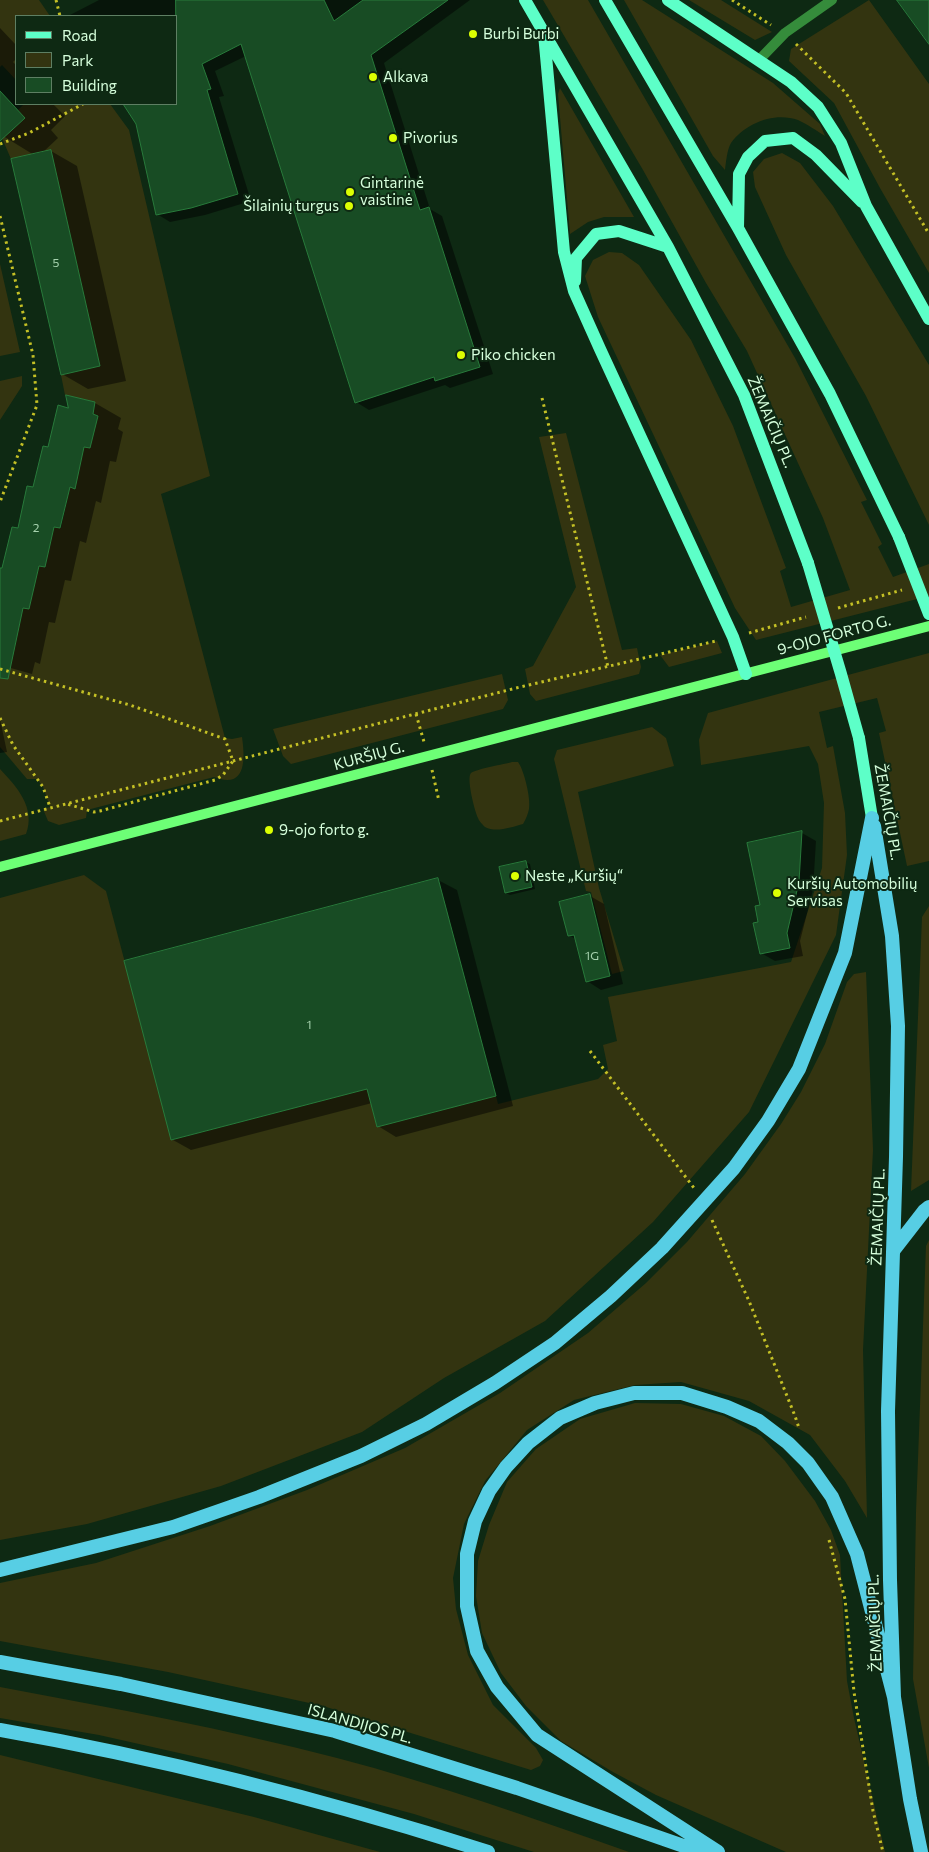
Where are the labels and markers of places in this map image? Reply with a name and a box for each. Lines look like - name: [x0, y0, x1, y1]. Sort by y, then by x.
- place label: Burbi Burbi: [483, 25, 559, 43]
- marker: Burbi Burbi: [467, 28, 479, 40]
- place label: Alkava: [383, 68, 428, 86]
- marker: Alkava: [367, 71, 379, 83]
- place label: Pivorius: [403, 129, 458, 147]
- marker: Pivorius: [387, 132, 399, 144]
- place label: Gintarinė vaistinė: [360, 174, 424, 209]
- marker: Gintarinė vaistinė: [344, 186, 356, 198]
- place label: Šilainių turgus: [243, 197, 339, 215]
- marker: Šilainių turgus: [343, 200, 355, 212]
- place label: Piko chicken: [471, 346, 555, 364]
- marker: Piko chicken: [455, 349, 467, 361]
- place label: 9-ojo forto g.: [279, 821, 369, 839]
- marker: 9-ojo forto g.: [263, 824, 275, 836]
- place label: Neste „Kuršių“: [525, 867, 623, 885]
- marker: Neste „Kuršių“: [509, 870, 521, 882]
- place label: Kuršių Automobilių Servisas: [787, 875, 917, 910]
- marker: Kuršių Automobilių Servisas: [771, 887, 783, 899]

